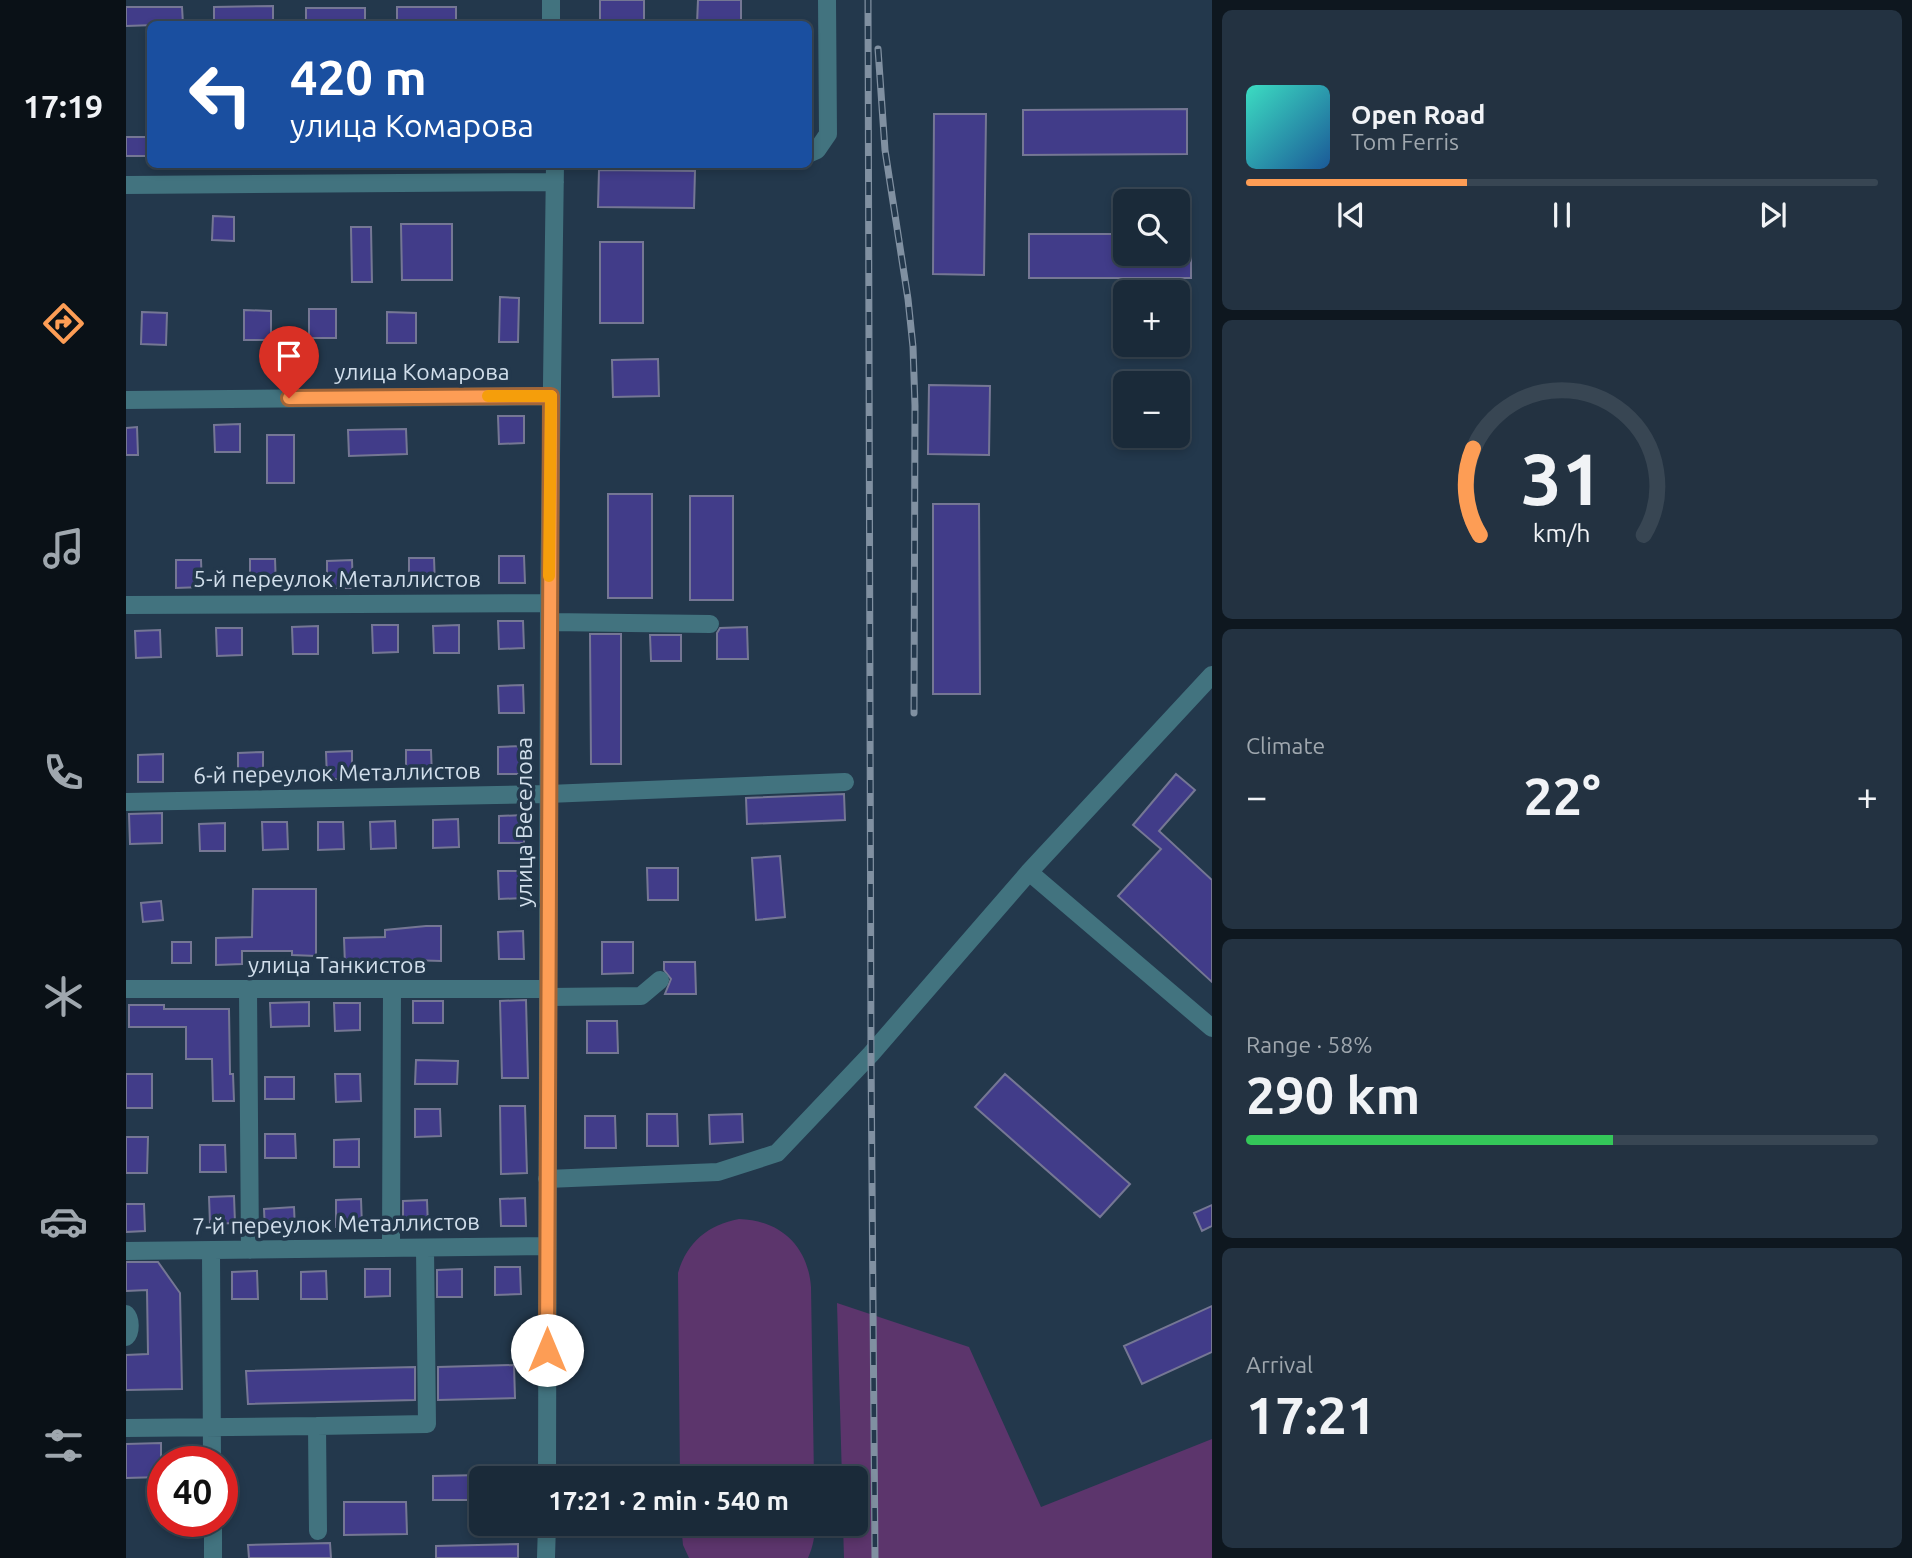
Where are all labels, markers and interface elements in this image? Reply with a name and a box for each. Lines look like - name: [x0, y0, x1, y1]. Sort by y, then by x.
- icon: left: [175, 49, 266, 140]
- text: 420 m: [290, 49, 427, 104]
- text: 17:19: [23, 88, 103, 124]
- text: Open Road: [1351, 100, 1485, 129]
- text: улица Комарова: [290, 107, 534, 143]
- text: Tom Ferris: [1351, 129, 1459, 154]
- map controls: [1113, 189, 1190, 448]
- button: search: [1113, 189, 1190, 266]
- icon: previous: [1332, 196, 1370, 234]
- icon: pause: [1543, 196, 1581, 234]
- icon: next: [1754, 196, 1792, 234]
- button: +: [1113, 280, 1190, 357]
- icon: directions: [39, 299, 88, 348]
- pin: [259, 326, 319, 398]
- icon: arrive: [270, 337, 308, 375]
- street label: улица Комарова: [334, 359, 510, 384]
- button: −: [1113, 371, 1190, 448]
- text: 31: [1521, 438, 1603, 520]
- text: km/h: [1533, 519, 1591, 547]
- icon: music: [39, 524, 88, 573]
- street label: 5-й переулок Металлистов: [193, 566, 481, 591]
- text: Climate: [1246, 733, 1325, 758]
- street label: улица Веселова: [511, 737, 536, 907]
- icon: phone: [39, 748, 88, 797]
- street label: 6-й переулок Металлистов: [193, 757, 481, 788]
- text: 22°: [1523, 767, 1601, 825]
- text: −: [1246, 775, 1267, 817]
- text: +: [1857, 775, 1878, 817]
- street label: улица Танкистов: [248, 952, 426, 977]
- icon: climate: [39, 972, 88, 1021]
- text: Range · 58%: [1246, 1032, 1373, 1057]
- text: 290 km: [1246, 1066, 1420, 1124]
- icon: car: [39, 1197, 88, 1246]
- street label: 7-й переулок Металлистов: [192, 1208, 480, 1239]
- position arrow: [510, 1313, 584, 1387]
- text: Arrival: [1246, 1352, 1313, 1377]
- text: 17:21: [1246, 1386, 1376, 1444]
- icon: filters: [39, 1421, 88, 1470]
- speed limit sign: 40: [147, 1446, 238, 1537]
- text: 17:21 · 2 min · 540 m: [548, 1486, 789, 1515]

